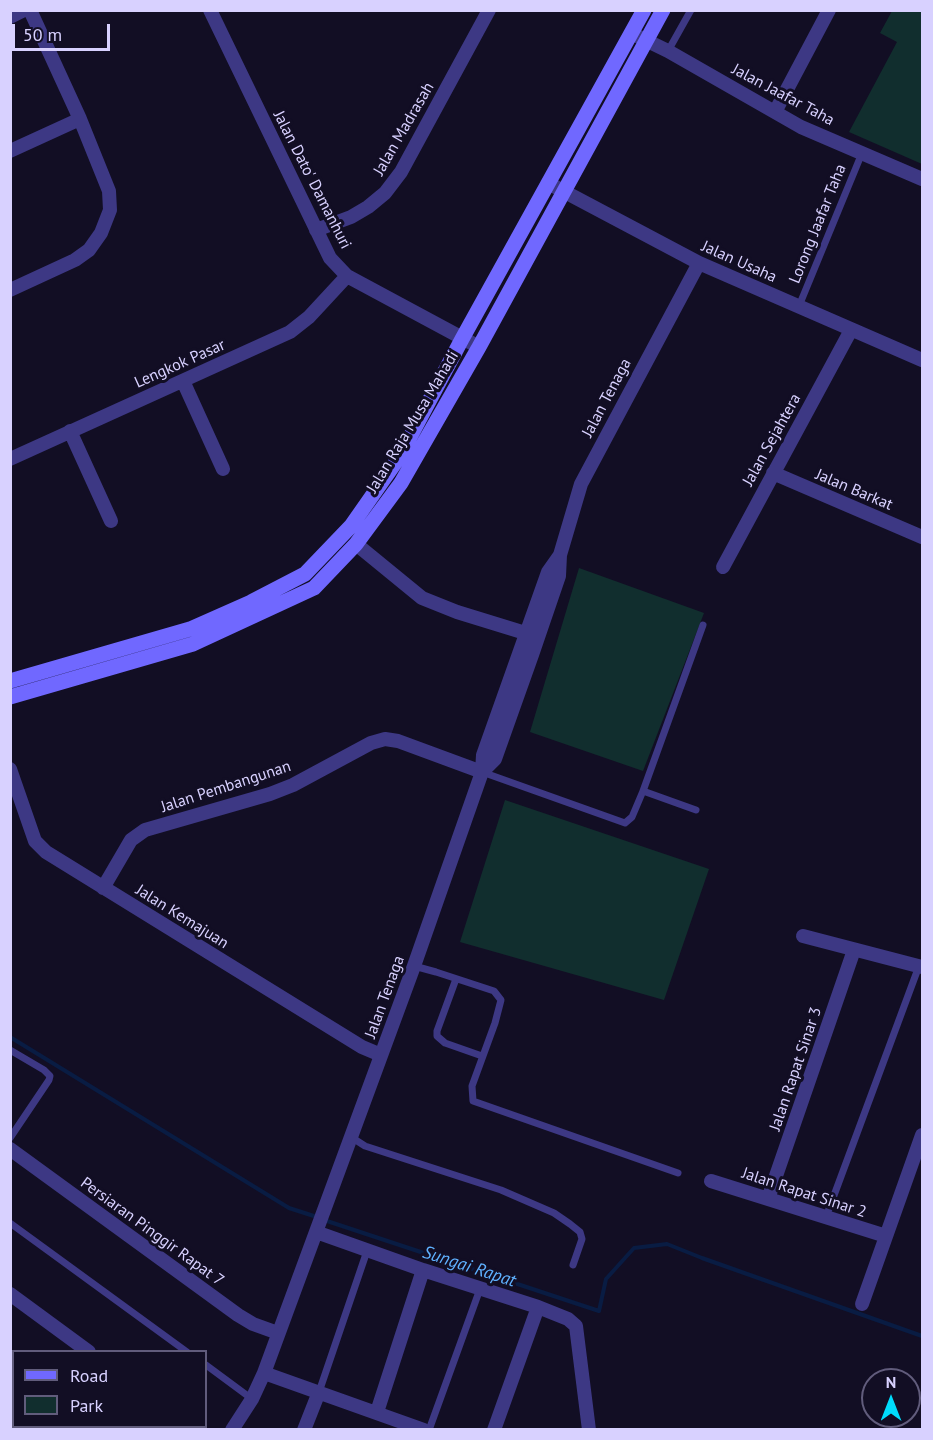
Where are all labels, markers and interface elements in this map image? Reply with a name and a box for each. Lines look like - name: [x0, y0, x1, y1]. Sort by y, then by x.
- scale bar: [15, 12, 112, 50]
- text: 50 m: [23, 23, 62, 46]
- street label: Jalan Jaafar Taha: [728, 60, 838, 130]
- street label: Jalan Madrasah: [370, 79, 438, 179]
- street label: Jalan Dato' Damanhuri: [269, 108, 355, 252]
- street label: Lorong Jaafar Taha: [785, 162, 851, 286]
- street label: Jalan Usaha: [699, 237, 779, 287]
- street label: Lengkok Pasar: [132, 335, 228, 393]
- street label: Jalan Raja Musa Mahadi: [363, 347, 463, 497]
- street label: Jalan Tenaga: [578, 355, 636, 441]
- street label: Jalan Sejahtera: [739, 390, 805, 490]
- street label: Jalan Barkat: [813, 465, 895, 515]
- street label: Jalan Pembangunan: [159, 757, 293, 817]
- street label: Jalan Kemajuan: [132, 881, 232, 953]
- street label: Jalan Tenaga: [361, 953, 409, 1041]
- street label: Jalan Rapat Sinar 3: [766, 1005, 826, 1133]
- street label: Jalan Rapat Sinar 2: [739, 1164, 869, 1222]
- street label: Persiaran Pinggir Rapat 7: [76, 1173, 228, 1291]
- water label: Sungai Rapat: [420, 1242, 518, 1292]
- legend: [12, 1350, 207, 1428]
- text: Road: [70, 1364, 108, 1387]
- north arrow: [861, 1368, 921, 1428]
- text: N: [886, 1372, 896, 1392]
- text: Park: [70, 1394, 103, 1417]

